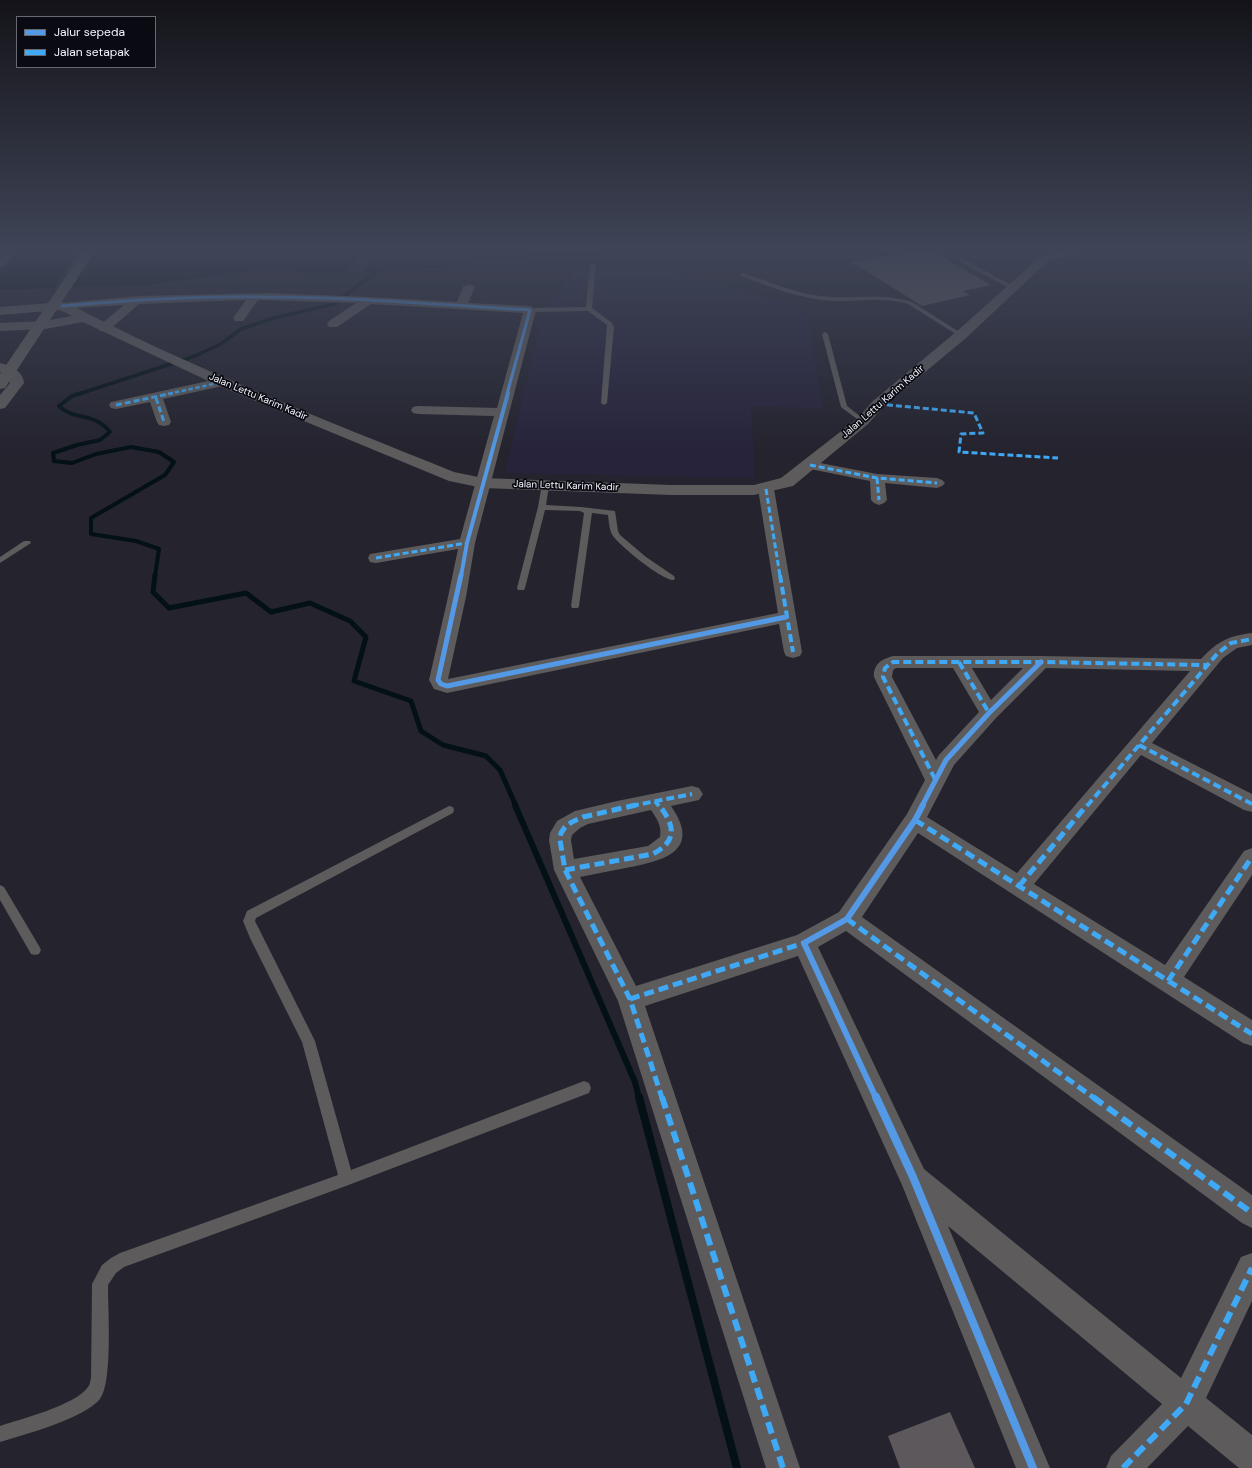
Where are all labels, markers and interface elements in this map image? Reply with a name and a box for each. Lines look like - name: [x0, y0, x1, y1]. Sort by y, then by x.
- legend: [16, 16, 156, 68]
- text: Jalur sepeda: [54, 24, 125, 40]
- text: Jalan setapak: [54, 44, 130, 60]
- street label: Jalan Lettu Karim Kadir: [839, 363, 927, 441]
- street label: Jalan Lettu Karim Kadir: [207, 371, 309, 423]
- street label: Jalan Lettu Karim Kadir: [513, 478, 619, 494]

